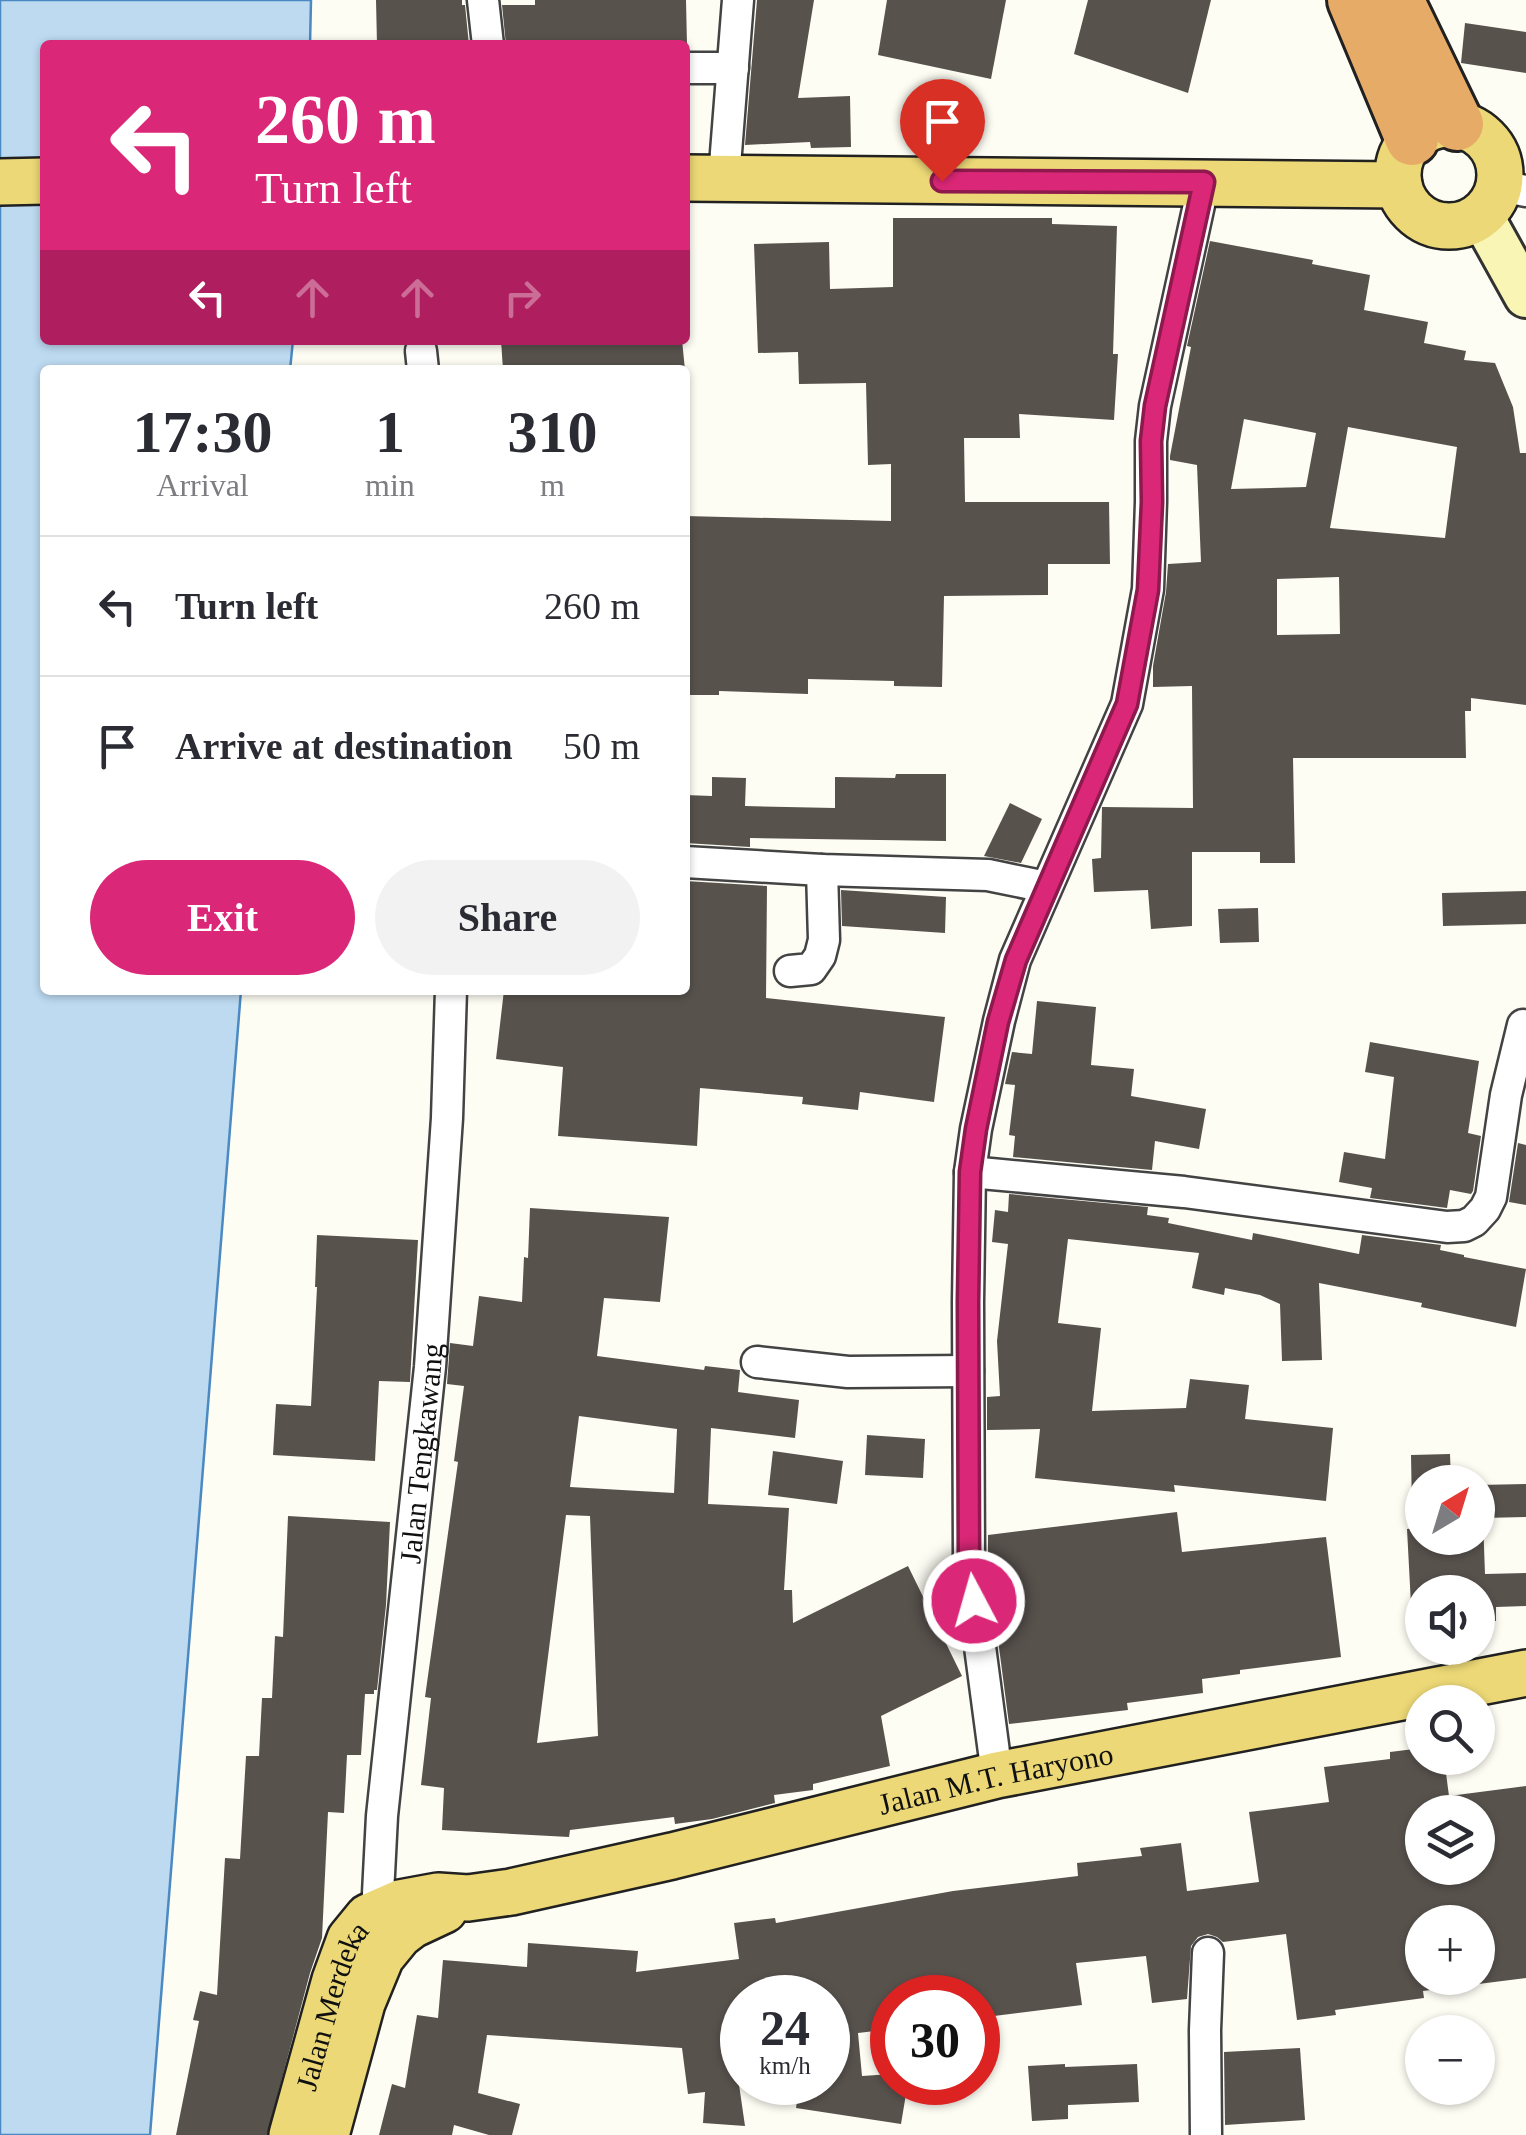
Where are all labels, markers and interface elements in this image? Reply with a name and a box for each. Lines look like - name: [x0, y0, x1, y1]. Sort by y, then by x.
- pin: [900, 79, 985, 182]
- icon: left: [90, 80, 220, 210]
- text: 260 m: [255, 81, 436, 158]
- icon: arrive: [915, 94, 970, 149]
- text: Turn left: [255, 163, 412, 213]
- icon: left: [180, 270, 235, 325]
- icon: ahead: [285, 270, 340, 325]
- icon: ahead: [390, 270, 445, 325]
- icon: right: [495, 270, 550, 325]
- text: 17:30: [133, 399, 273, 465]
- text: 1: [375, 399, 405, 465]
- text: 310: [507, 399, 597, 465]
- text: Arrival: [156, 467, 249, 503]
- text: min: [365, 467, 415, 503]
- text: m: [540, 467, 565, 503]
- icon: left: [90, 579, 145, 634]
- text: Turn left: [175, 585, 318, 627]
- text: 260 m: [544, 585, 640, 627]
- icon: arrive: [90, 719, 145, 774]
- text: Arrive at destination: [175, 725, 513, 767]
- text: 50 m: [563, 725, 640, 767]
- button: Exit: [90, 860, 355, 975]
- button: Share: [375, 860, 640, 975]
- street label: Jalan Tengkawang: [393, 1342, 448, 1565]
- north arrow: [1405, 1465, 1495, 1555]
- map controls: [1405, 1465, 1495, 2105]
- position arrow: [922, 1549, 1026, 1653]
- button: sound: [1405, 1575, 1495, 1665]
- button: search: [1405, 1685, 1495, 1775]
- street label: Jalan M.T. Haryono: [875, 1736, 1116, 1820]
- button: layers: [1405, 1795, 1495, 1885]
- button: +: [1405, 1905, 1495, 1995]
- street label: Jalan Merdeka: [289, 1914, 374, 2094]
- speed limit sign: 30: [870, 1975, 1000, 2105]
- text: 24: [760, 2000, 810, 2056]
- button: −: [1405, 2015, 1495, 2105]
- text: km/h: [759, 2052, 811, 2079]

